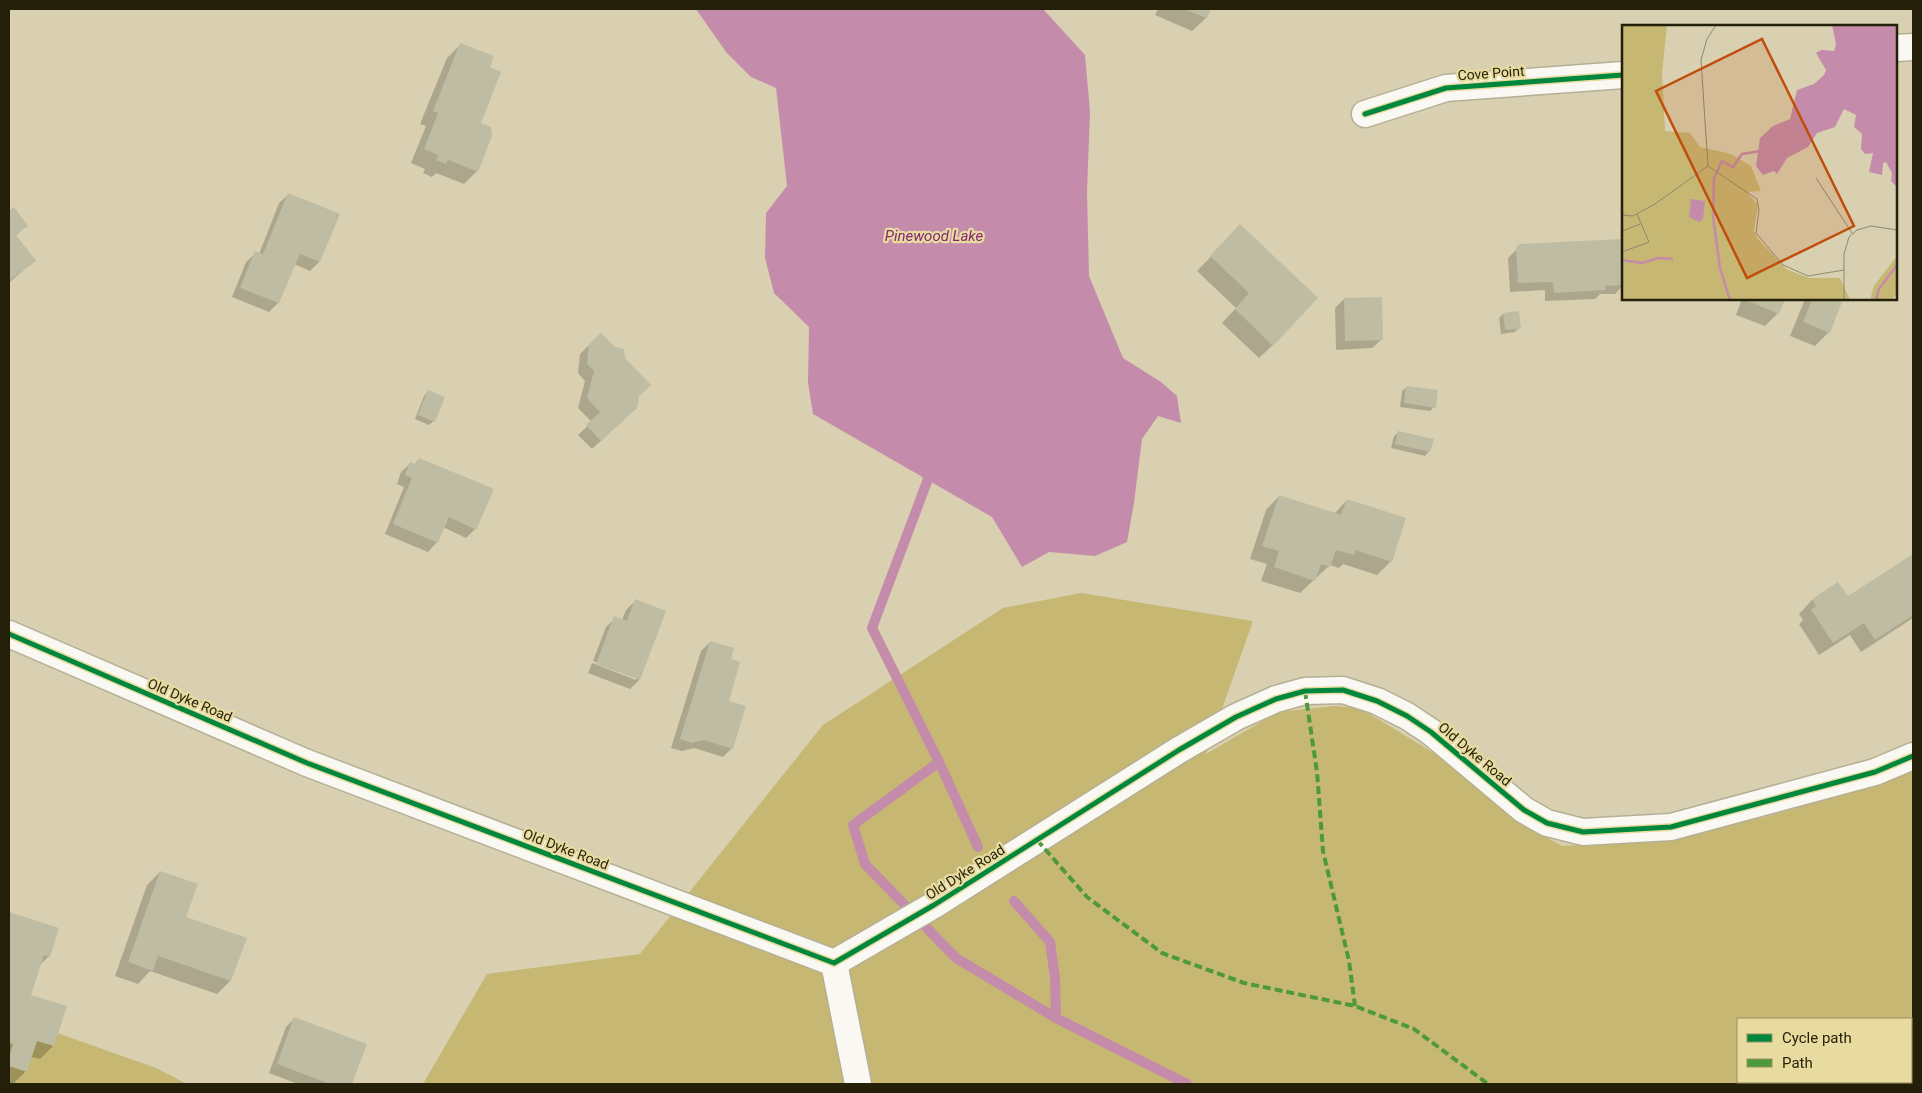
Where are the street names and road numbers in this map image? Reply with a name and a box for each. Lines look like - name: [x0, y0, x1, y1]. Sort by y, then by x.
- street label: Cove Point: [1457, 63, 1525, 83]
- street label: Old Dyke Road: [145, 675, 235, 725]
- street label: Old Dyke Road: [1435, 719, 1515, 789]
- street label: Old Dyke Road: [521, 825, 611, 873]
- street label: Old Dyke Road: [923, 841, 1007, 903]

